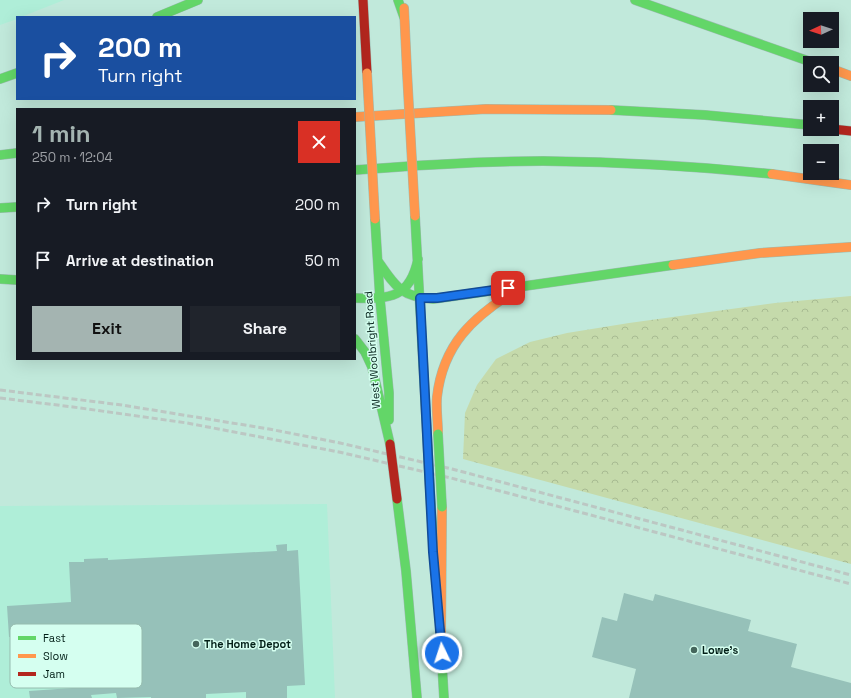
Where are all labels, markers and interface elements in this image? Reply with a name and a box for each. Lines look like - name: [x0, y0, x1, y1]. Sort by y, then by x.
- north arrow: [803, 12, 839, 48]
- map controls: [803, 12, 839, 180]
- text: 200 m: [98, 29, 182, 65]
- icon: right: [32, 32, 84, 84]
- button: search: [803, 56, 839, 92]
- text: Turn right: [98, 64, 182, 87]
- button: +: [803, 100, 839, 136]
- text: 1 min: [32, 118, 91, 149]
- button: close: [298, 121, 340, 163]
- button: −: [803, 144, 839, 180]
- text: 250 m · 12:04: [32, 149, 113, 166]
- icon: right: [32, 193, 54, 215]
- text: Turn right: [66, 195, 137, 214]
- text: 200 m: [295, 195, 340, 214]
- icon: arrive: [32, 249, 54, 271]
- text: Arrive at destination: [66, 251, 214, 270]
- text: 50 m: [305, 251, 340, 270]
- pin: [491, 271, 525, 305]
- icon: arrive: [497, 277, 519, 299]
- street label: West Woolbright Road: [361, 291, 383, 409]
- button: Exit: [32, 306, 182, 352]
- button: Share: [190, 306, 340, 352]
- legend: [10, 624, 142, 688]
- text: Fast: [43, 631, 66, 645]
- position arrow: [421, 632, 463, 674]
- place label: The Home Depot: [204, 637, 291, 651]
- marker: The Home Depot: [191, 639, 201, 649]
- place label: Lowe's: [702, 643, 738, 657]
- marker: Lowe's: [689, 645, 699, 655]
- text: Slow: [43, 649, 68, 663]
- text: Jam: [43, 667, 65, 681]

